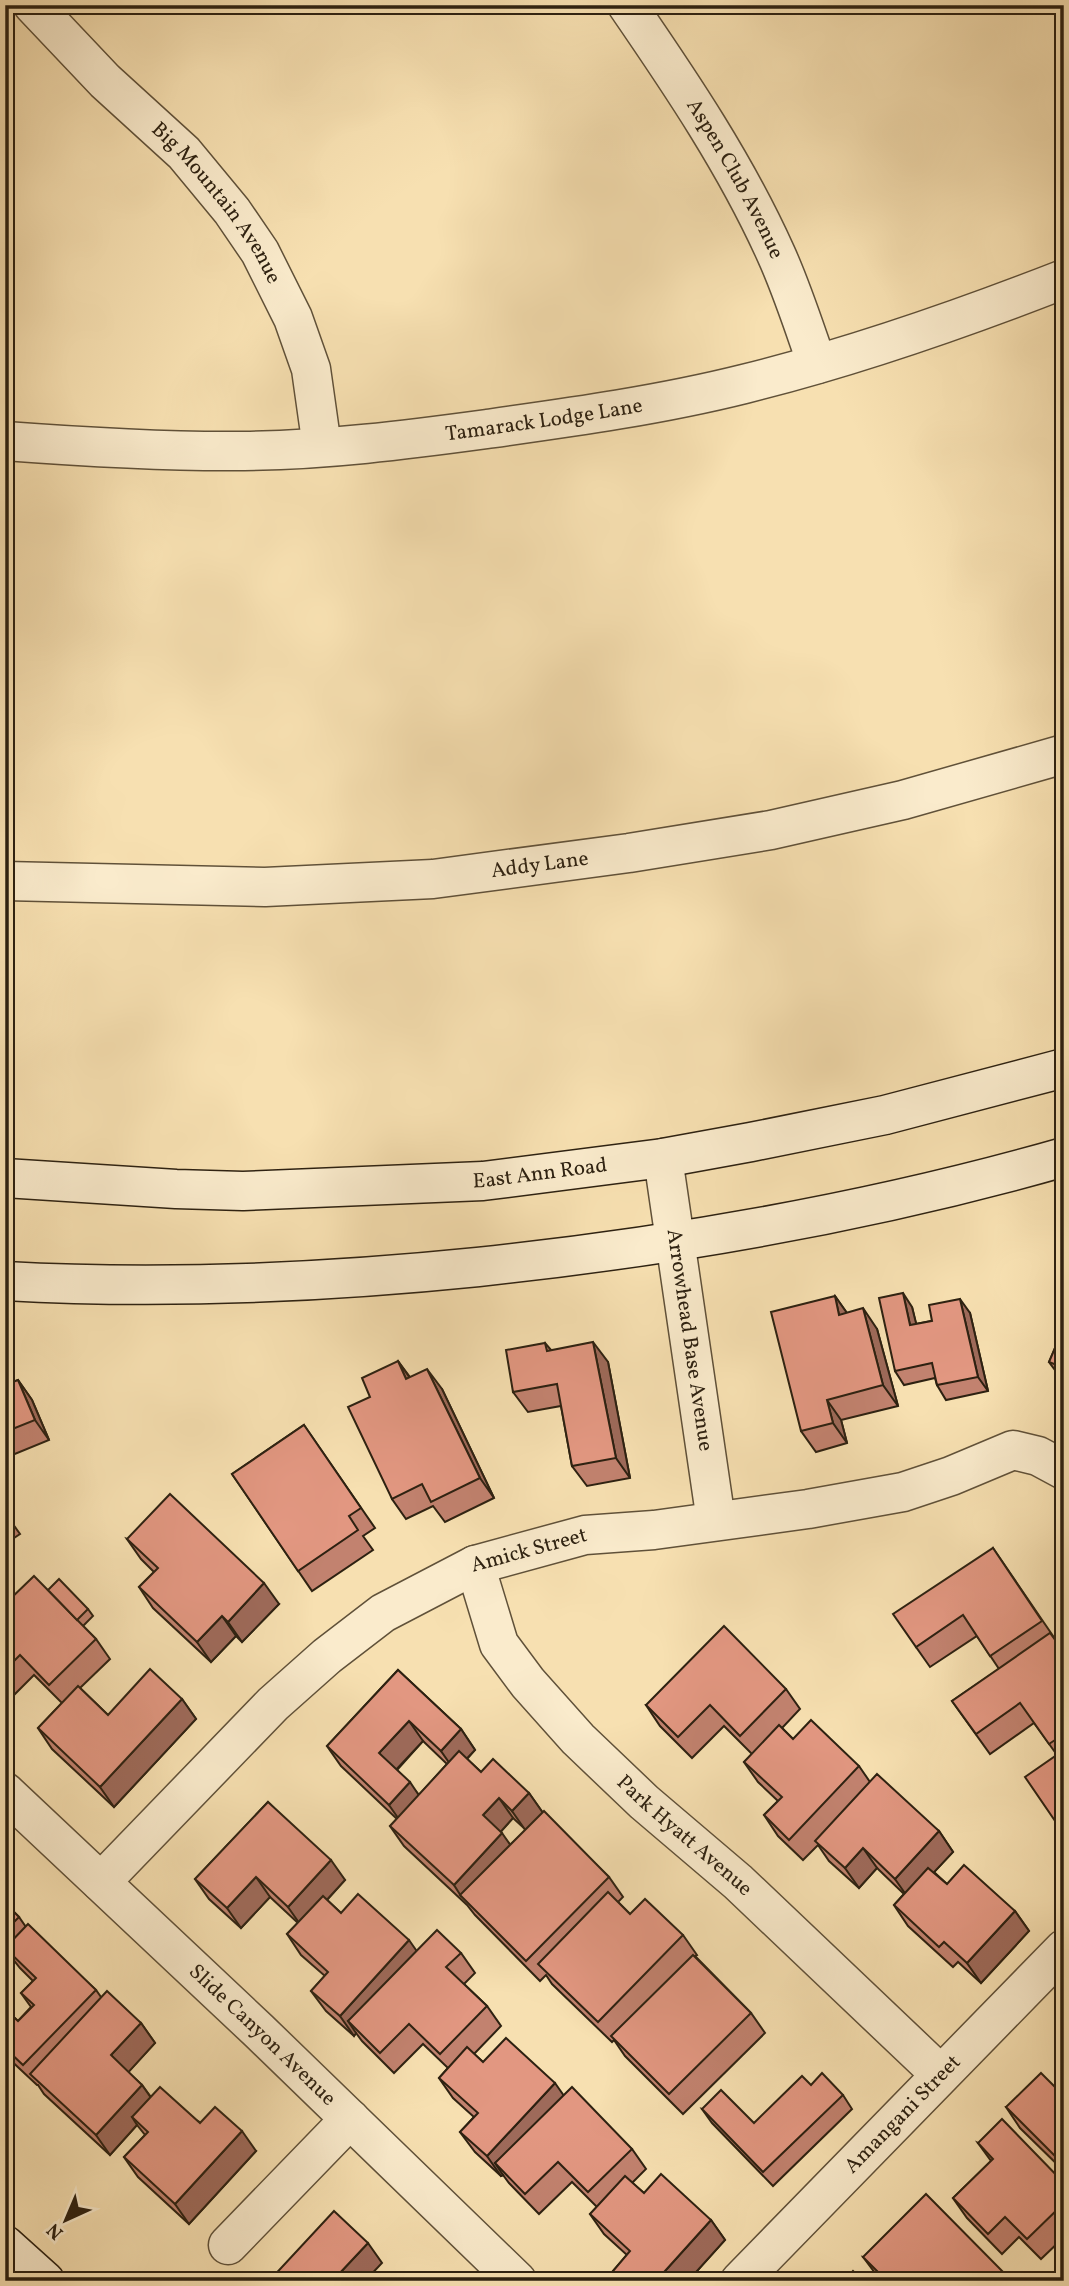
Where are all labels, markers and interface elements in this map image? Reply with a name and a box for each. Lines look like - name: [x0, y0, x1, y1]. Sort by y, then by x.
- street label: Aspen Club Avenue: [679, 93, 791, 264]
- street label: Big Mountain Avenue: [145, 115, 288, 289]
- street label: Tamarack Lodge Lane: [444, 391, 645, 449]
- street label: Addy Lane: [489, 844, 590, 886]
- street label: East Ann Road: [472, 1151, 609, 1196]
- street label: Arrowhead Base Avenue: [659, 1227, 720, 1453]
- street label: Amick Street: [468, 1521, 590, 1580]
- street label: Park Hyatt Avenue: [610, 1768, 759, 1903]
- street label: Slide Canyon Avenue: [182, 1958, 343, 2113]
- street label: Amangani Street: [838, 2048, 968, 2180]
- north arrow: [32, 2184, 102, 2254]
- text: N: [41, 2217, 70, 2245]

